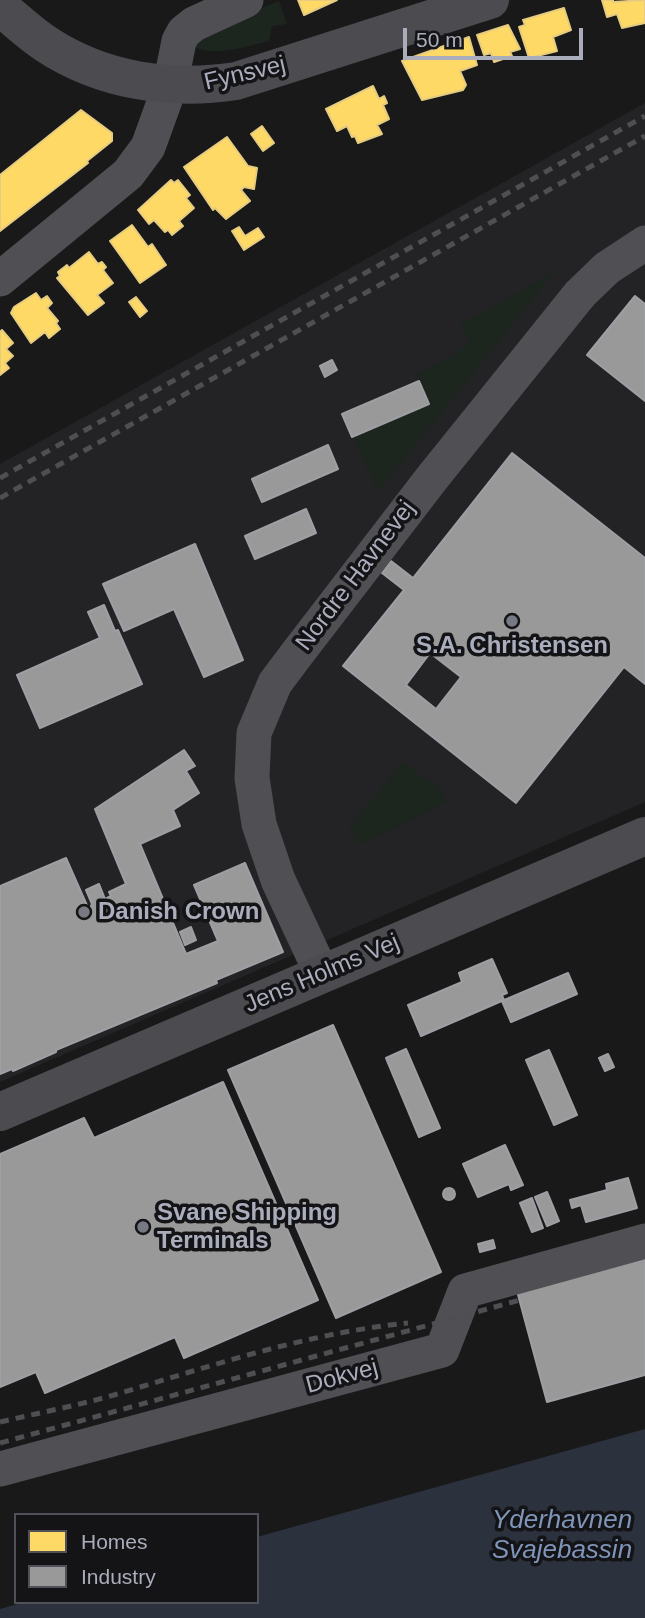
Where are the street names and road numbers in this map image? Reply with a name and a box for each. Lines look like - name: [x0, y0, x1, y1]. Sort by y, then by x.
- street label: Fynsvej: [201, 51, 289, 97]
- street label: Nordre Havnevej: [290, 495, 422, 657]
- street label: Jens Holms Vej: [240, 928, 404, 1020]
- street label: Dokvej: [303, 1354, 381, 1400]

